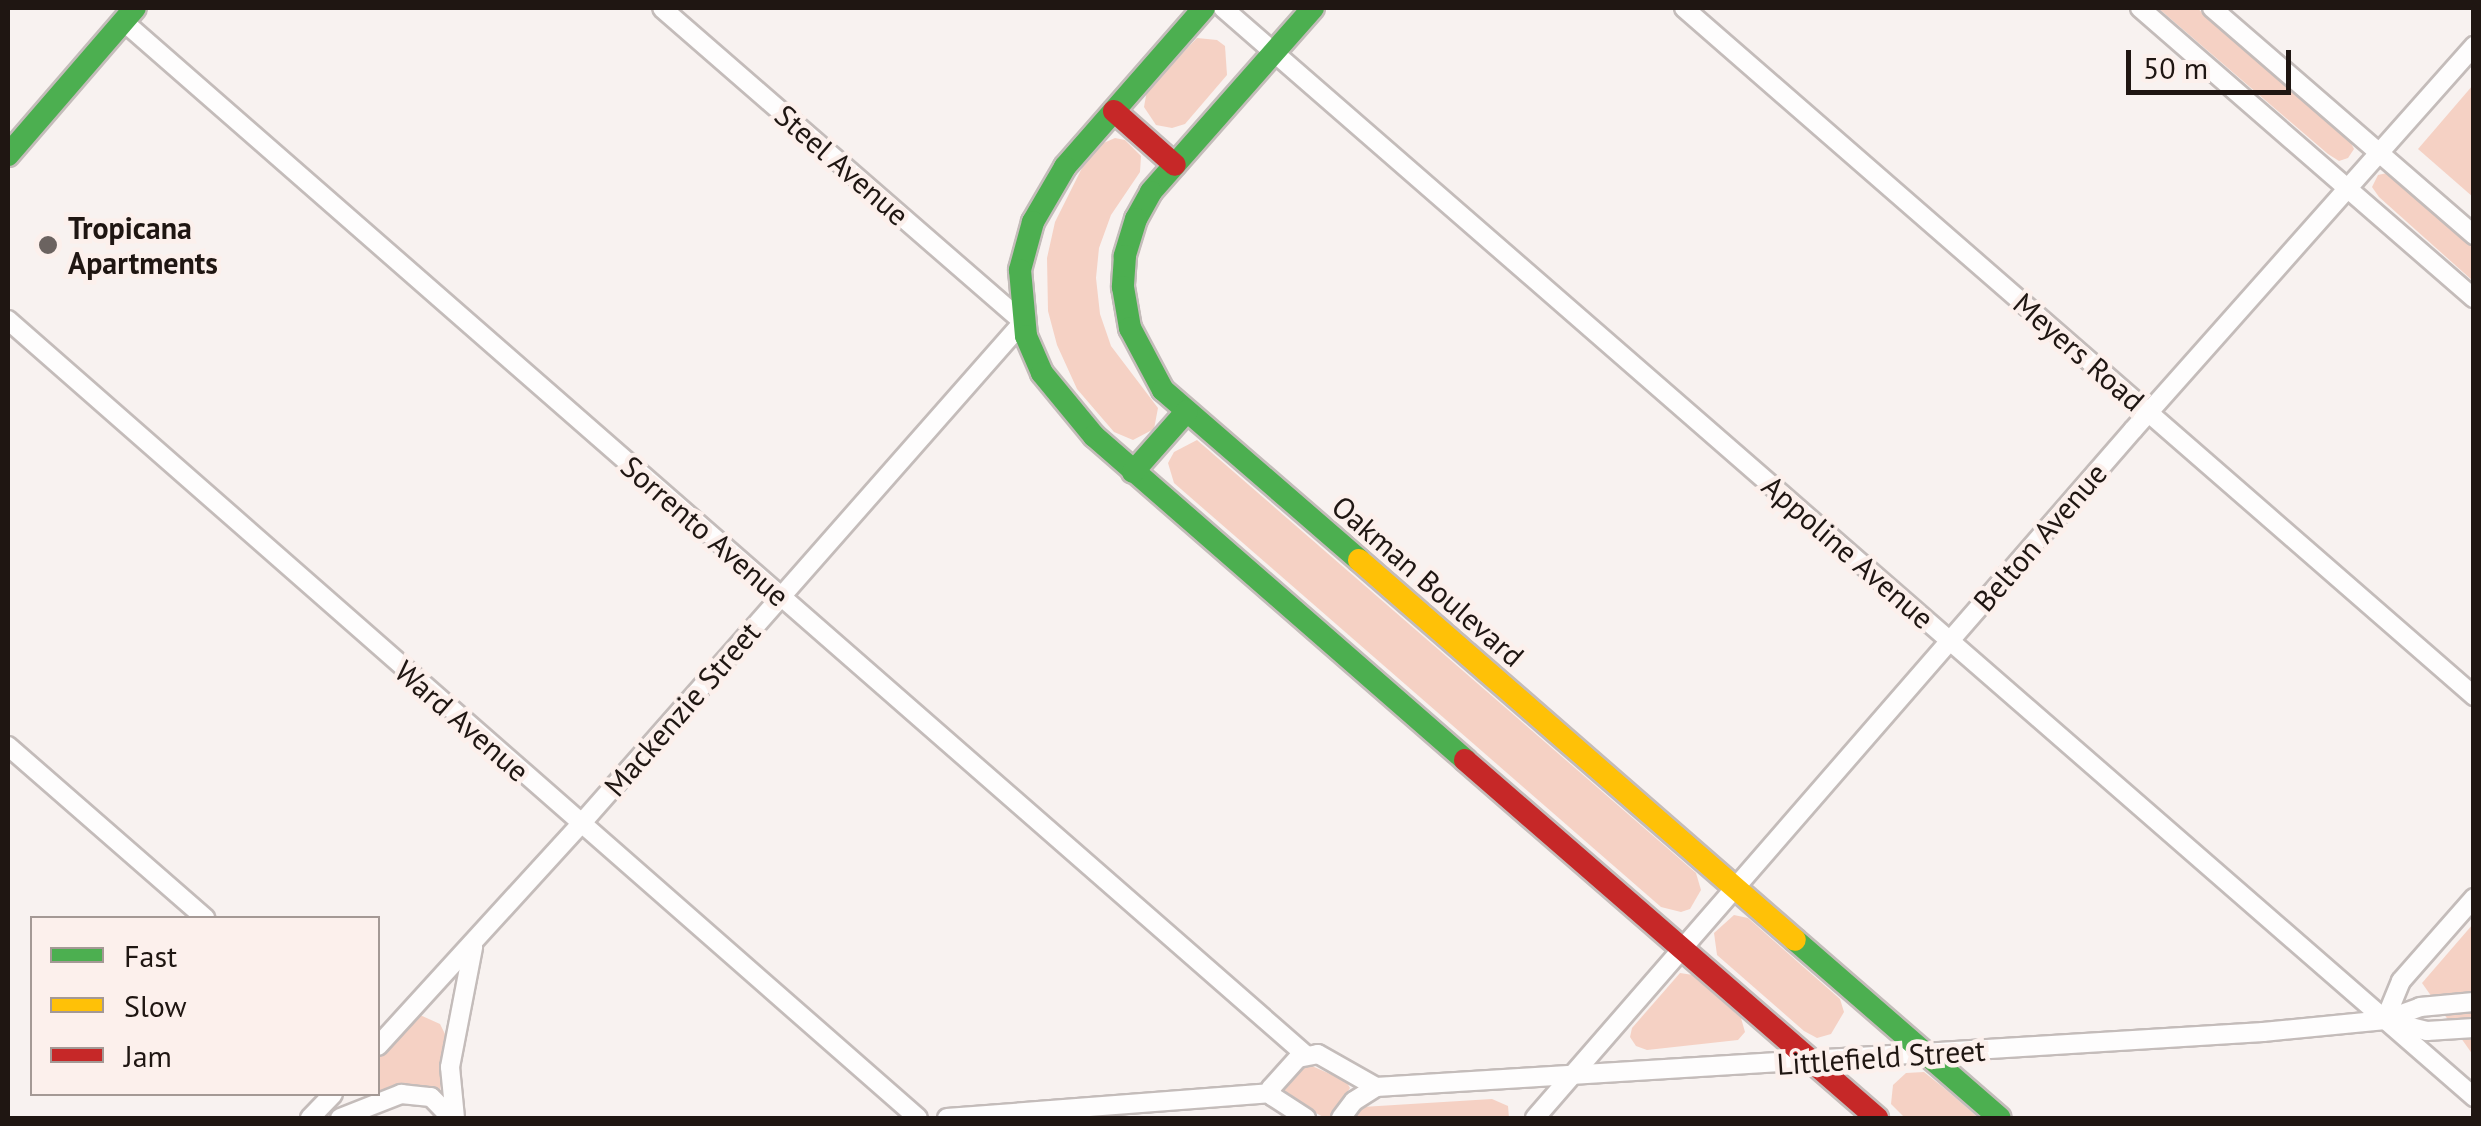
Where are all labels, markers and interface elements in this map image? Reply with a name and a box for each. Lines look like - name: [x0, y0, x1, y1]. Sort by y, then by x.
- scale bar: [2131, 30, 2296, 92]
- text: 50 m: [2143, 48, 2208, 87]
- street label: Steel Avenue: [767, 97, 917, 233]
- place label: Tropicana Apartments: [68, 210, 218, 280]
- marker: Tropicana Apartments: [37, 234, 59, 256]
- street label: Meyers Road: [2006, 285, 2152, 419]
- street label: Sorrento Avenue: [613, 448, 797, 614]
- street label: Belton Avenue: [1966, 455, 2114, 619]
- street label: Appoline Avenue: [1755, 467, 1941, 637]
- street label: Oakman Boulevard: [1325, 488, 1531, 674]
- street label: Mackenzie Street: [597, 615, 767, 803]
- street label: Ward Avenue: [387, 653, 537, 789]
- legend: [30, 916, 380, 1096]
- text: Fast: [124, 936, 177, 975]
- text: Slow: [124, 986, 187, 1025]
- street label: Littlefield Street: [1776, 1032, 1986, 1082]
- text: Jam: [124, 1036, 172, 1075]

